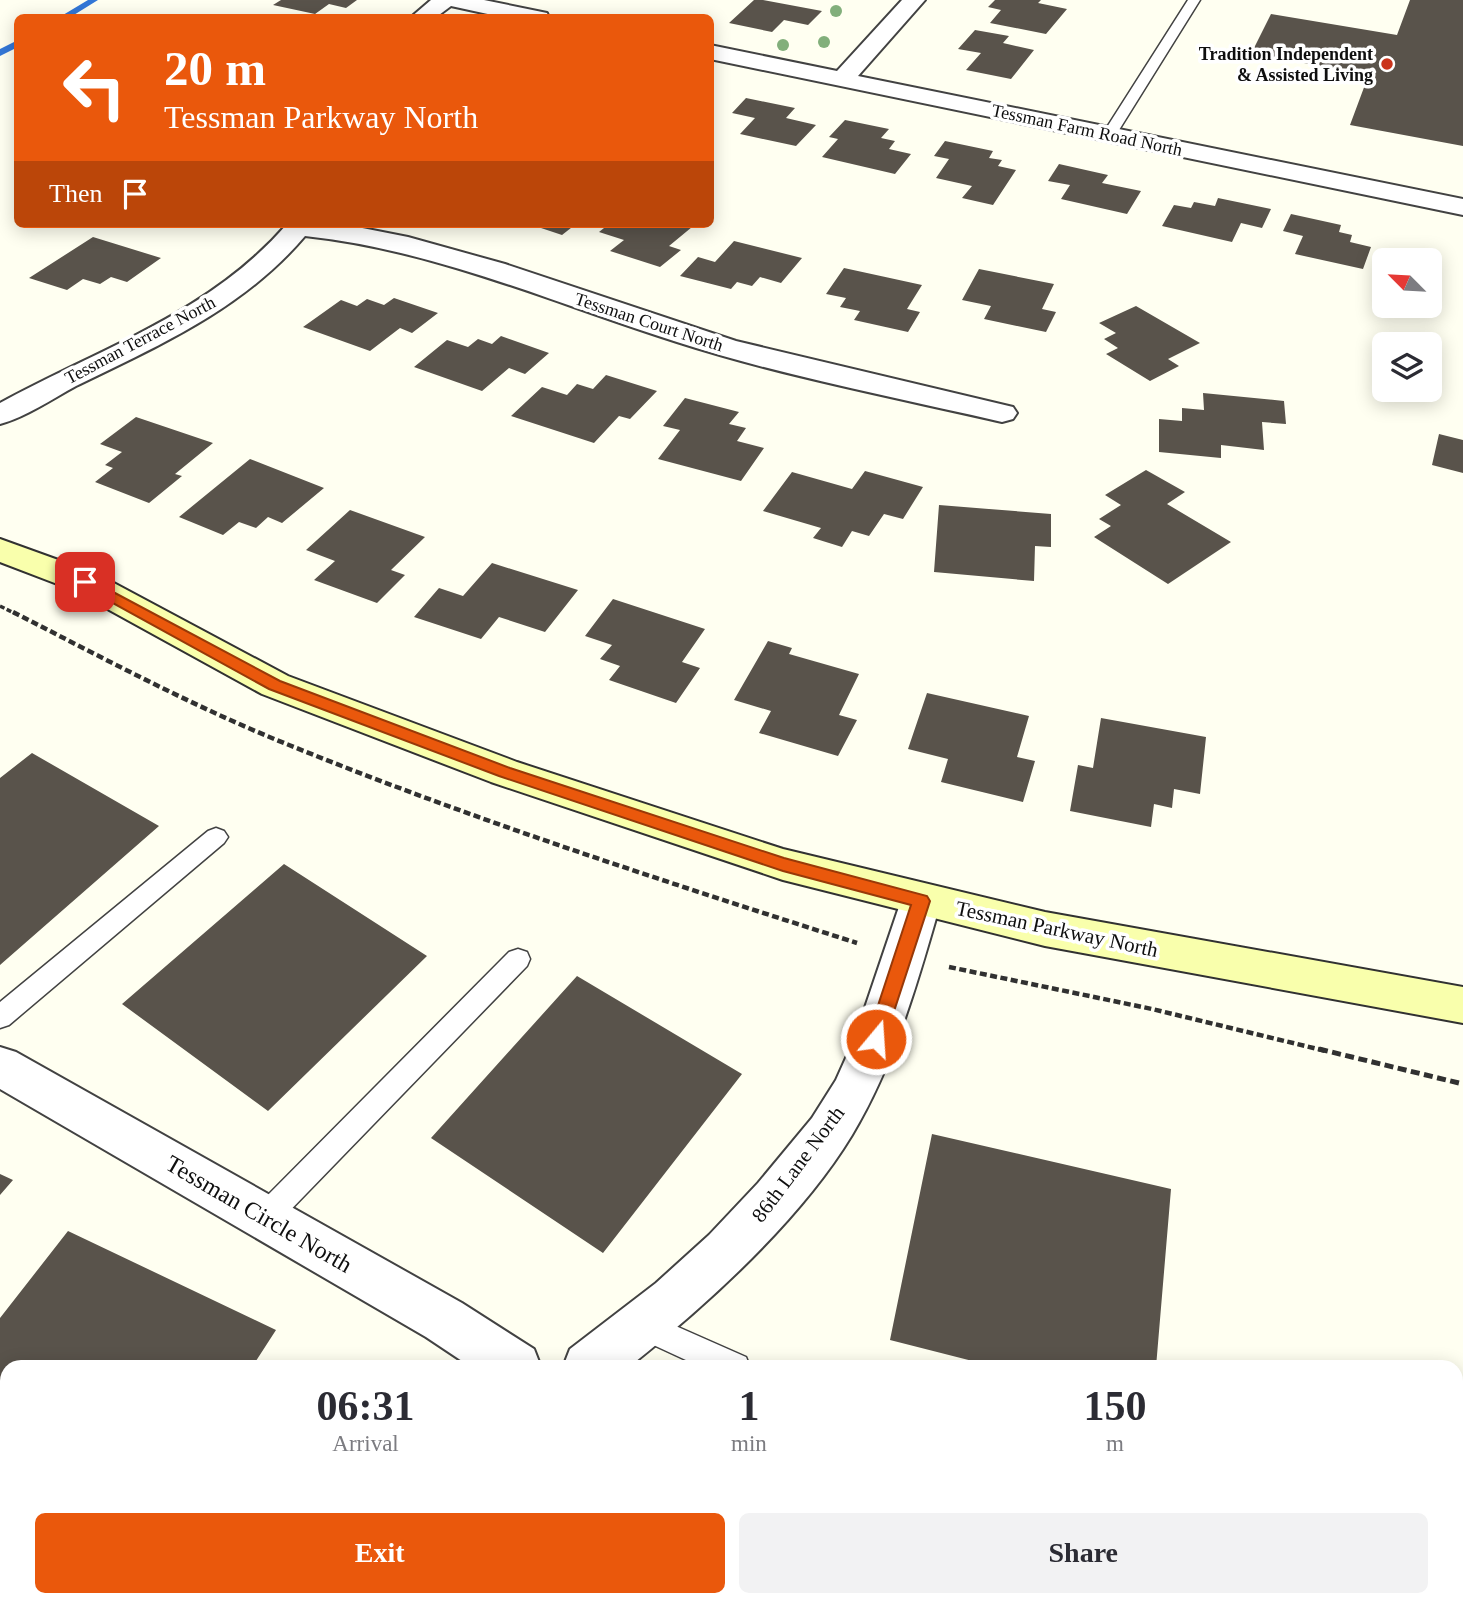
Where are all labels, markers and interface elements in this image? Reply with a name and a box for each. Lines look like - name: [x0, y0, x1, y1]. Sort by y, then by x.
- text: 20 m: [164, 41, 266, 96]
- icon: left: [49, 42, 140, 133]
- place label: Tradition Independent & Assisted Living: [1199, 44, 1373, 85]
- marker: Tradition Independent & Assisted Living: [1379, 56, 1395, 72]
- text: Tessman Parkway North: [164, 99, 478, 135]
- street label: Tessman Farm Road North: [990, 100, 1184, 160]
- icon: arrive: [116, 175, 154, 213]
- text: Then: [49, 179, 102, 208]
- north arrow: [1372, 248, 1442, 318]
- map controls: [1372, 248, 1442, 402]
- street label: Tessman Court North: [572, 289, 726, 355]
- street label: Tessman Terrace North: [62, 292, 218, 388]
- button: layers: [1372, 332, 1442, 402]
- pin: [55, 552, 115, 612]
- icon: arrive: [66, 563, 104, 601]
- street label: Tessman Parkway North: [954, 896, 1161, 962]
- position arrow: [839, 1002, 913, 1076]
- street label: 86th Lane North: [747, 1101, 850, 1227]
- street label: Tessman Circle North: [161, 1150, 357, 1278]
- text: 06:31: [317, 1383, 415, 1429]
- text: 1: [738, 1383, 759, 1429]
- text: 150: [1083, 1383, 1146, 1429]
- text: Arrival: [332, 1431, 399, 1456]
- text: min: [731, 1431, 767, 1456]
- text: m: [1106, 1431, 1124, 1456]
- button: Exit: [35, 1513, 725, 1593]
- button: Share: [739, 1513, 1428, 1593]

